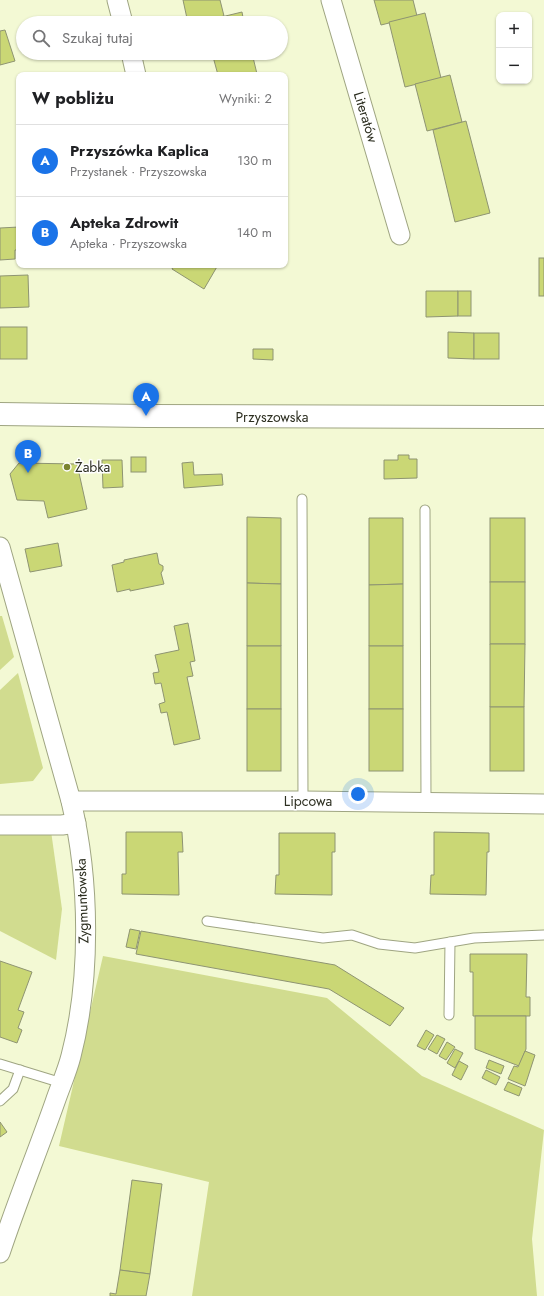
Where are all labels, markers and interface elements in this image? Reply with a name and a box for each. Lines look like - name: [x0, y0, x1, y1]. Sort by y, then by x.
- map controls: [496, 12, 532, 84]
- button: +: [496, 12, 532, 48]
- search box: [16, 16, 288, 60]
- icon: search: [30, 27, 52, 49]
- text: Szukaj tutaj: [62, 27, 133, 49]
- button: −: [496, 48, 532, 84]
- text: W pobliżu: [32, 86, 114, 110]
- text: Wyniki: 2: [219, 89, 272, 108]
- street label: Literatów: [349, 89, 383, 145]
- text: Przyszówka Kaplica: [70, 140, 209, 162]
- text: A: [40, 151, 50, 170]
- text: 130 m: [237, 151, 272, 170]
- text: Przystanek · Przyszowska: [70, 162, 207, 181]
- text: Apteka Zdrowit: [70, 212, 178, 234]
- text: B: [41, 223, 49, 242]
- text: 140 m: [237, 223, 272, 242]
- text: Apteka · Przyszowska: [70, 234, 187, 253]
- pin: A: [133, 383, 159, 416]
- street label: Przyszowska: [236, 407, 308, 427]
- pin: B: [15, 440, 41, 473]
- place label: Żabka: [75, 457, 110, 477]
- marker: Żabka: [62, 462, 72, 472]
- your location: [348, 784, 368, 804]
- street label: Lipcowa: [284, 791, 332, 811]
- street label: Zygmuntowska: [71, 858, 93, 944]

